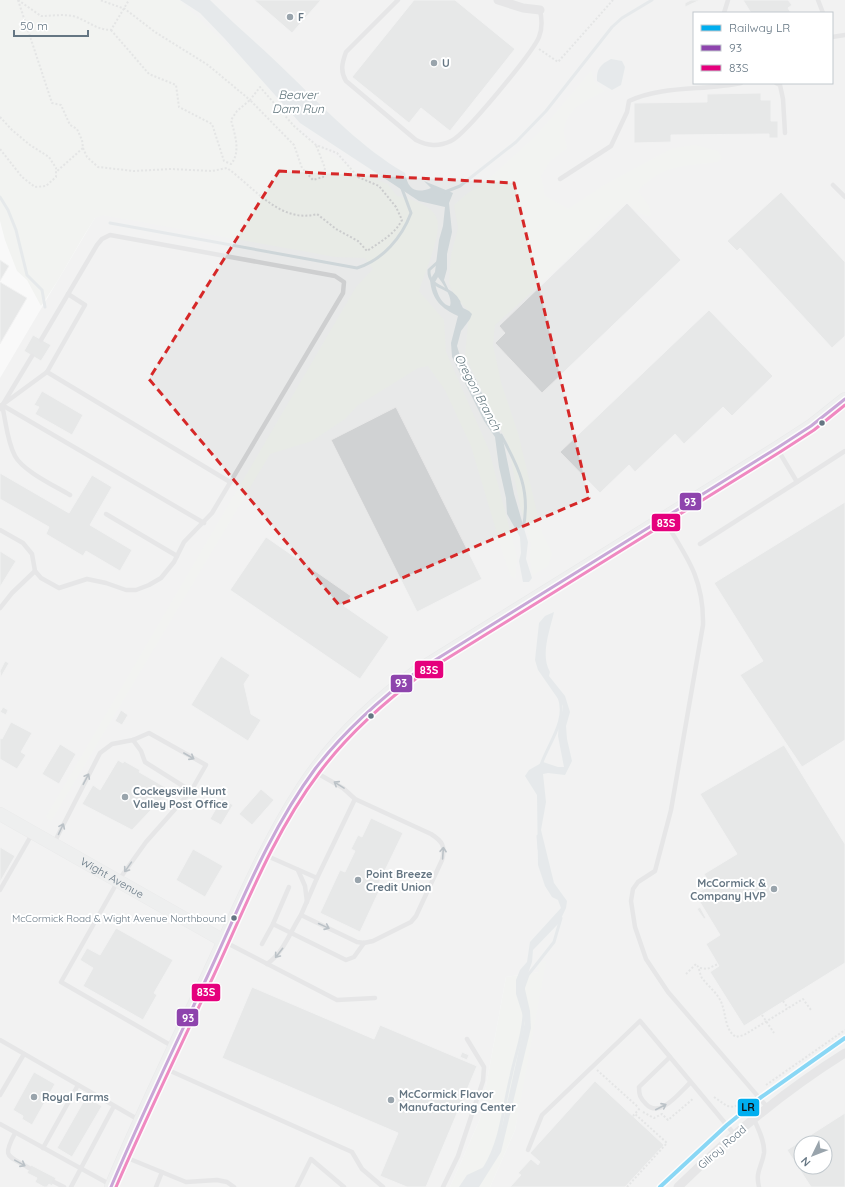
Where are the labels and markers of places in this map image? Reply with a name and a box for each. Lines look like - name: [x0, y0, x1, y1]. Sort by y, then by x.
- place label: F: [298, 10, 304, 24]
- marker: F: [285, 12, 295, 22]
- place label: U: [442, 56, 450, 70]
- marker: U: [429, 58, 439, 68]
- unlabelled marker: [817, 418, 827, 428]
- unlabelled marker: [366, 711, 376, 721]
- place label: Cockeysville Hunt Valley Post Office: [133, 784, 229, 811]
- marker: Cockeysville Hunt Valley Post Office: [120, 792, 130, 802]
- place label: Point Breeze Credit Union: [366, 867, 433, 894]
- marker: Point Breeze Credit Union: [353, 875, 363, 885]
- place label: McCormick & Company HVP: [690, 876, 766, 903]
- marker: McCormick & Company HVP: [769, 884, 779, 894]
- place label: McCormick Road & Wight Avenue Northbound: [12, 912, 226, 925]
- marker: McCormick Road & Wight Avenue Northbound: [229, 913, 239, 923]
- place label: McCormick Flavor Manufacturing Center: [399, 1087, 516, 1114]
- place label: Royal Farms: [42, 1090, 109, 1104]
- marker: Royal Farms: [29, 1092, 39, 1102]
- marker: McCormick Flavor Manufacturing Center: [386, 1095, 396, 1105]

